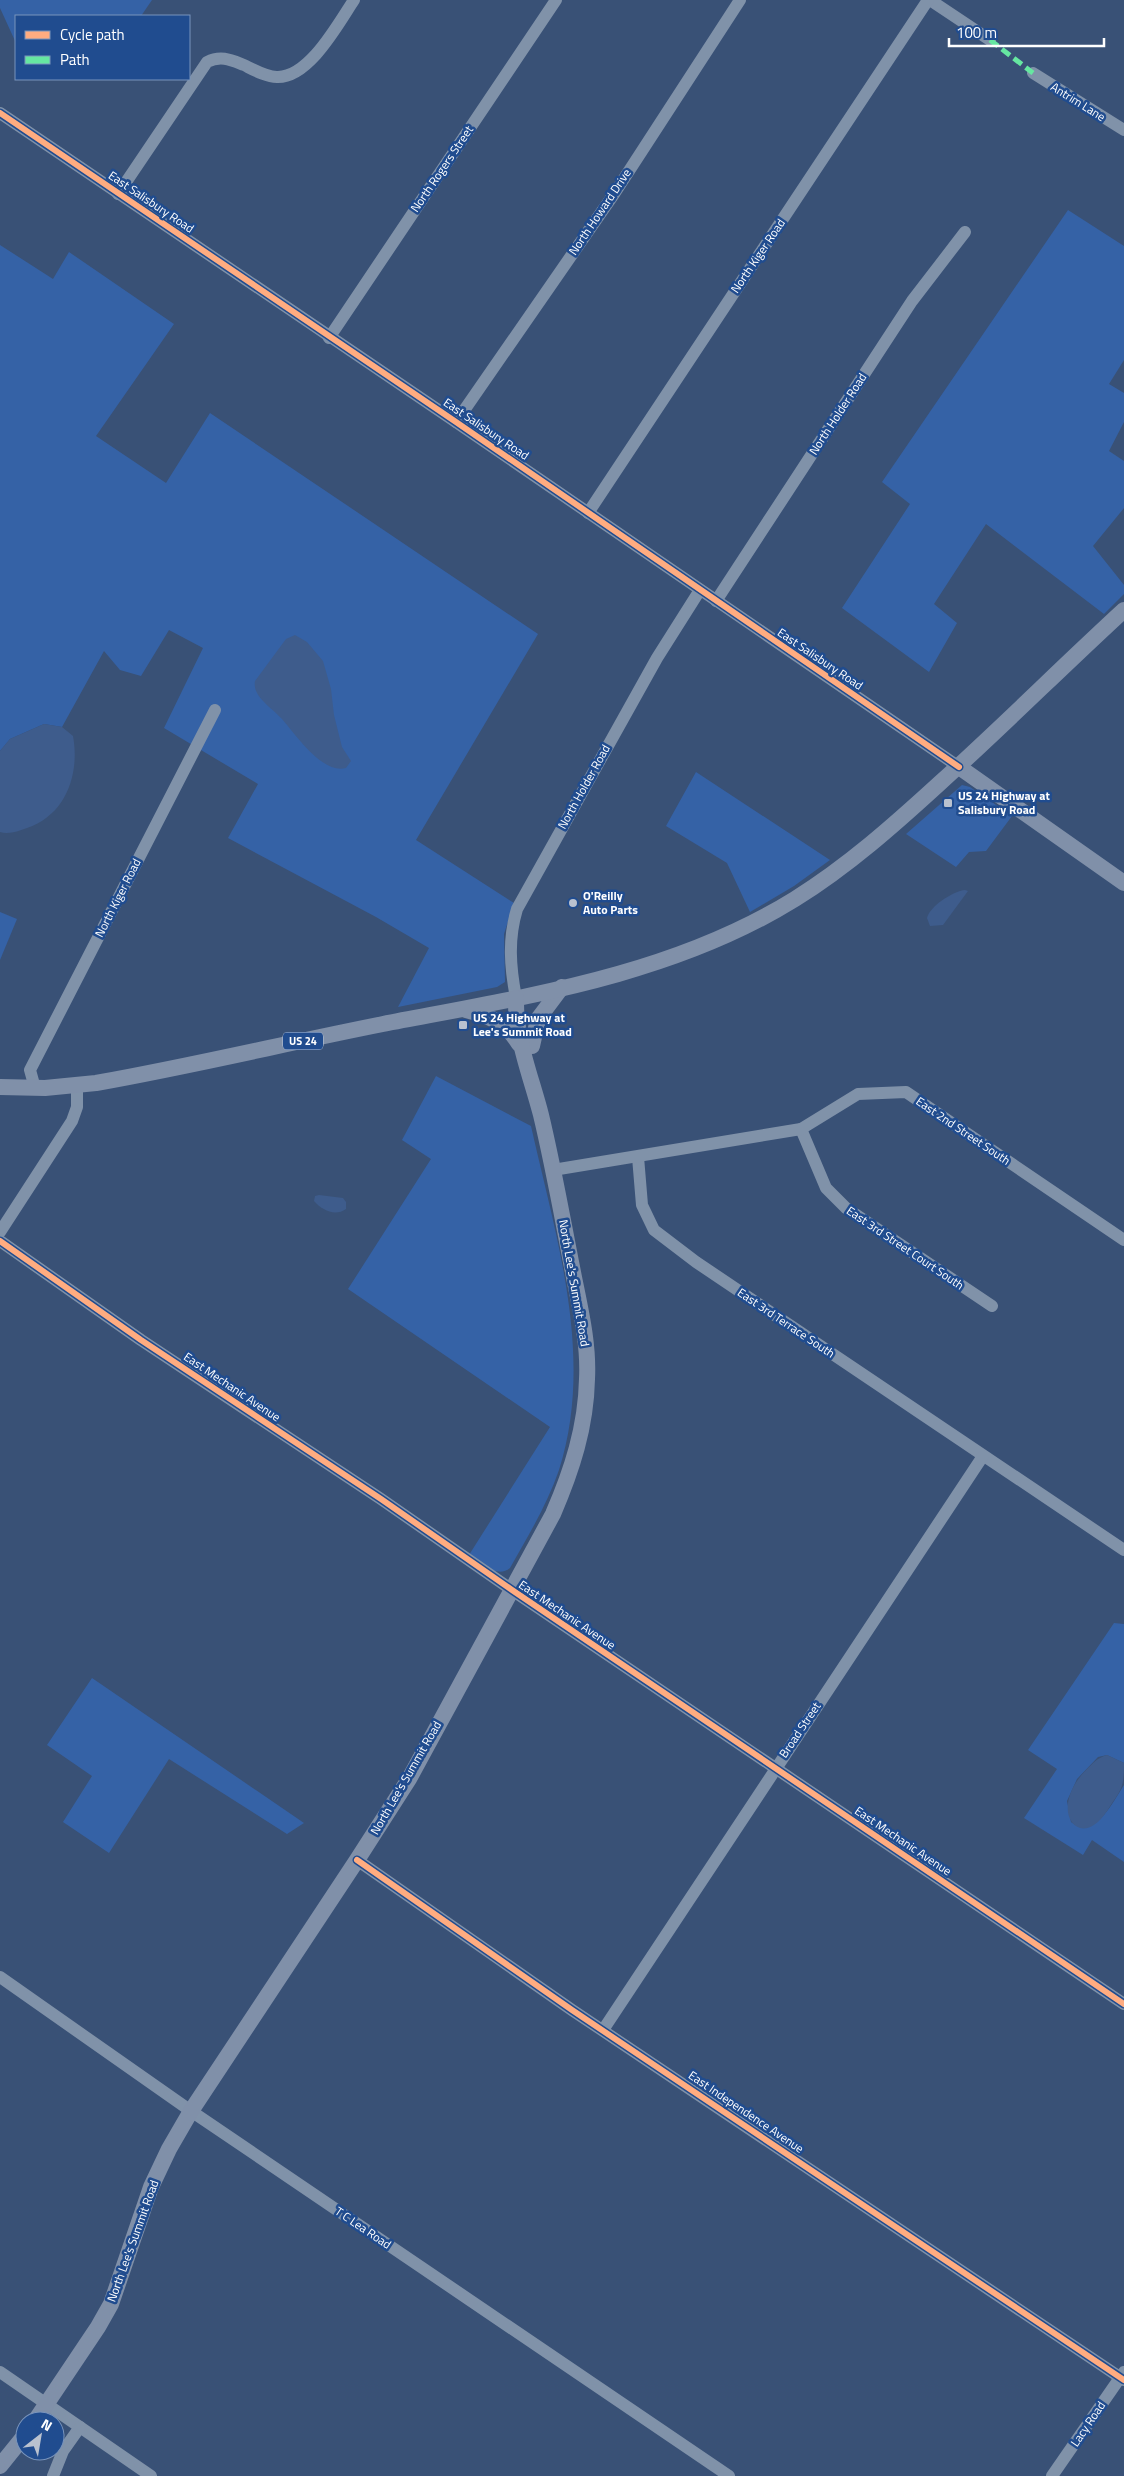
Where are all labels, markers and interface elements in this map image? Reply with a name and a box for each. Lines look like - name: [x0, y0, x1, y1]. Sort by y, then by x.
- legend: [15, 15, 190, 80]
- scale bar: [949, 15, 1104, 47]
- text: 100 m: [956, 21, 997, 44]
- text: Cycle path: [60, 23, 125, 46]
- text: Path: [60, 48, 90, 71]
- street label: Antrim Lane: [1047, 77, 1109, 126]
- street label: North Rogers Street: [405, 121, 478, 216]
- street label: North Howard Drive: [564, 165, 636, 259]
- street label: East Salisbury Road: [105, 166, 198, 237]
- street label: North Kiger Road: [726, 215, 790, 297]
- street label: North Holder Road: [804, 369, 871, 458]
- street label: East Salisbury Road: [440, 393, 533, 464]
- street label: East Salisbury Road: [774, 623, 867, 694]
- street label: North Holder Road: [552, 741, 615, 833]
- place label: US 24 Highway at Salisbury Road: [958, 786, 1050, 819]
- marker: US 24 Highway at Salisbury Road: [942, 797, 954, 809]
- street label: North Kiger Road: [90, 855, 146, 941]
- place label: O'Reilly Auto Parts: [583, 886, 638, 919]
- marker: O'Reilly Auto Parts: [567, 897, 579, 909]
- place label: US 24 Highway at Lee's Summit Road: [473, 1008, 572, 1041]
- marker: US 24 Highway at Lee's Summit Road: [457, 1019, 469, 1031]
- road number: US 24: [283, 1032, 323, 1050]
- street label: East 2nd Street South: [912, 1092, 1014, 1169]
- street label: East 3rd Street Court South: [843, 1201, 968, 1294]
- street label: North Lee's Summit Road: [554, 1218, 595, 1348]
- street label: East 3rd Terrace South: [734, 1283, 839, 1362]
- street label: East Mechanic Avenue: [180, 1347, 285, 1426]
- street label: East Mechanic Avenue: [515, 1575, 620, 1654]
- street label: Broad Street: [774, 1697, 826, 1761]
- street label: North Lee's Summit Road: [365, 1717, 446, 1838]
- street label: East Mechanic Avenue: [851, 1801, 956, 1880]
- street label: East Independence Avenue: [685, 2066, 808, 2157]
- street label: North Lee's Summit Road: [102, 2177, 163, 2304]
- street label: T C Lea Road: [331, 2202, 395, 2253]
- street label: Lacy Road: [1065, 2397, 1110, 2450]
- north arrow: [15, 2411, 65, 2461]
- text: N: [37, 2413, 57, 2436]

